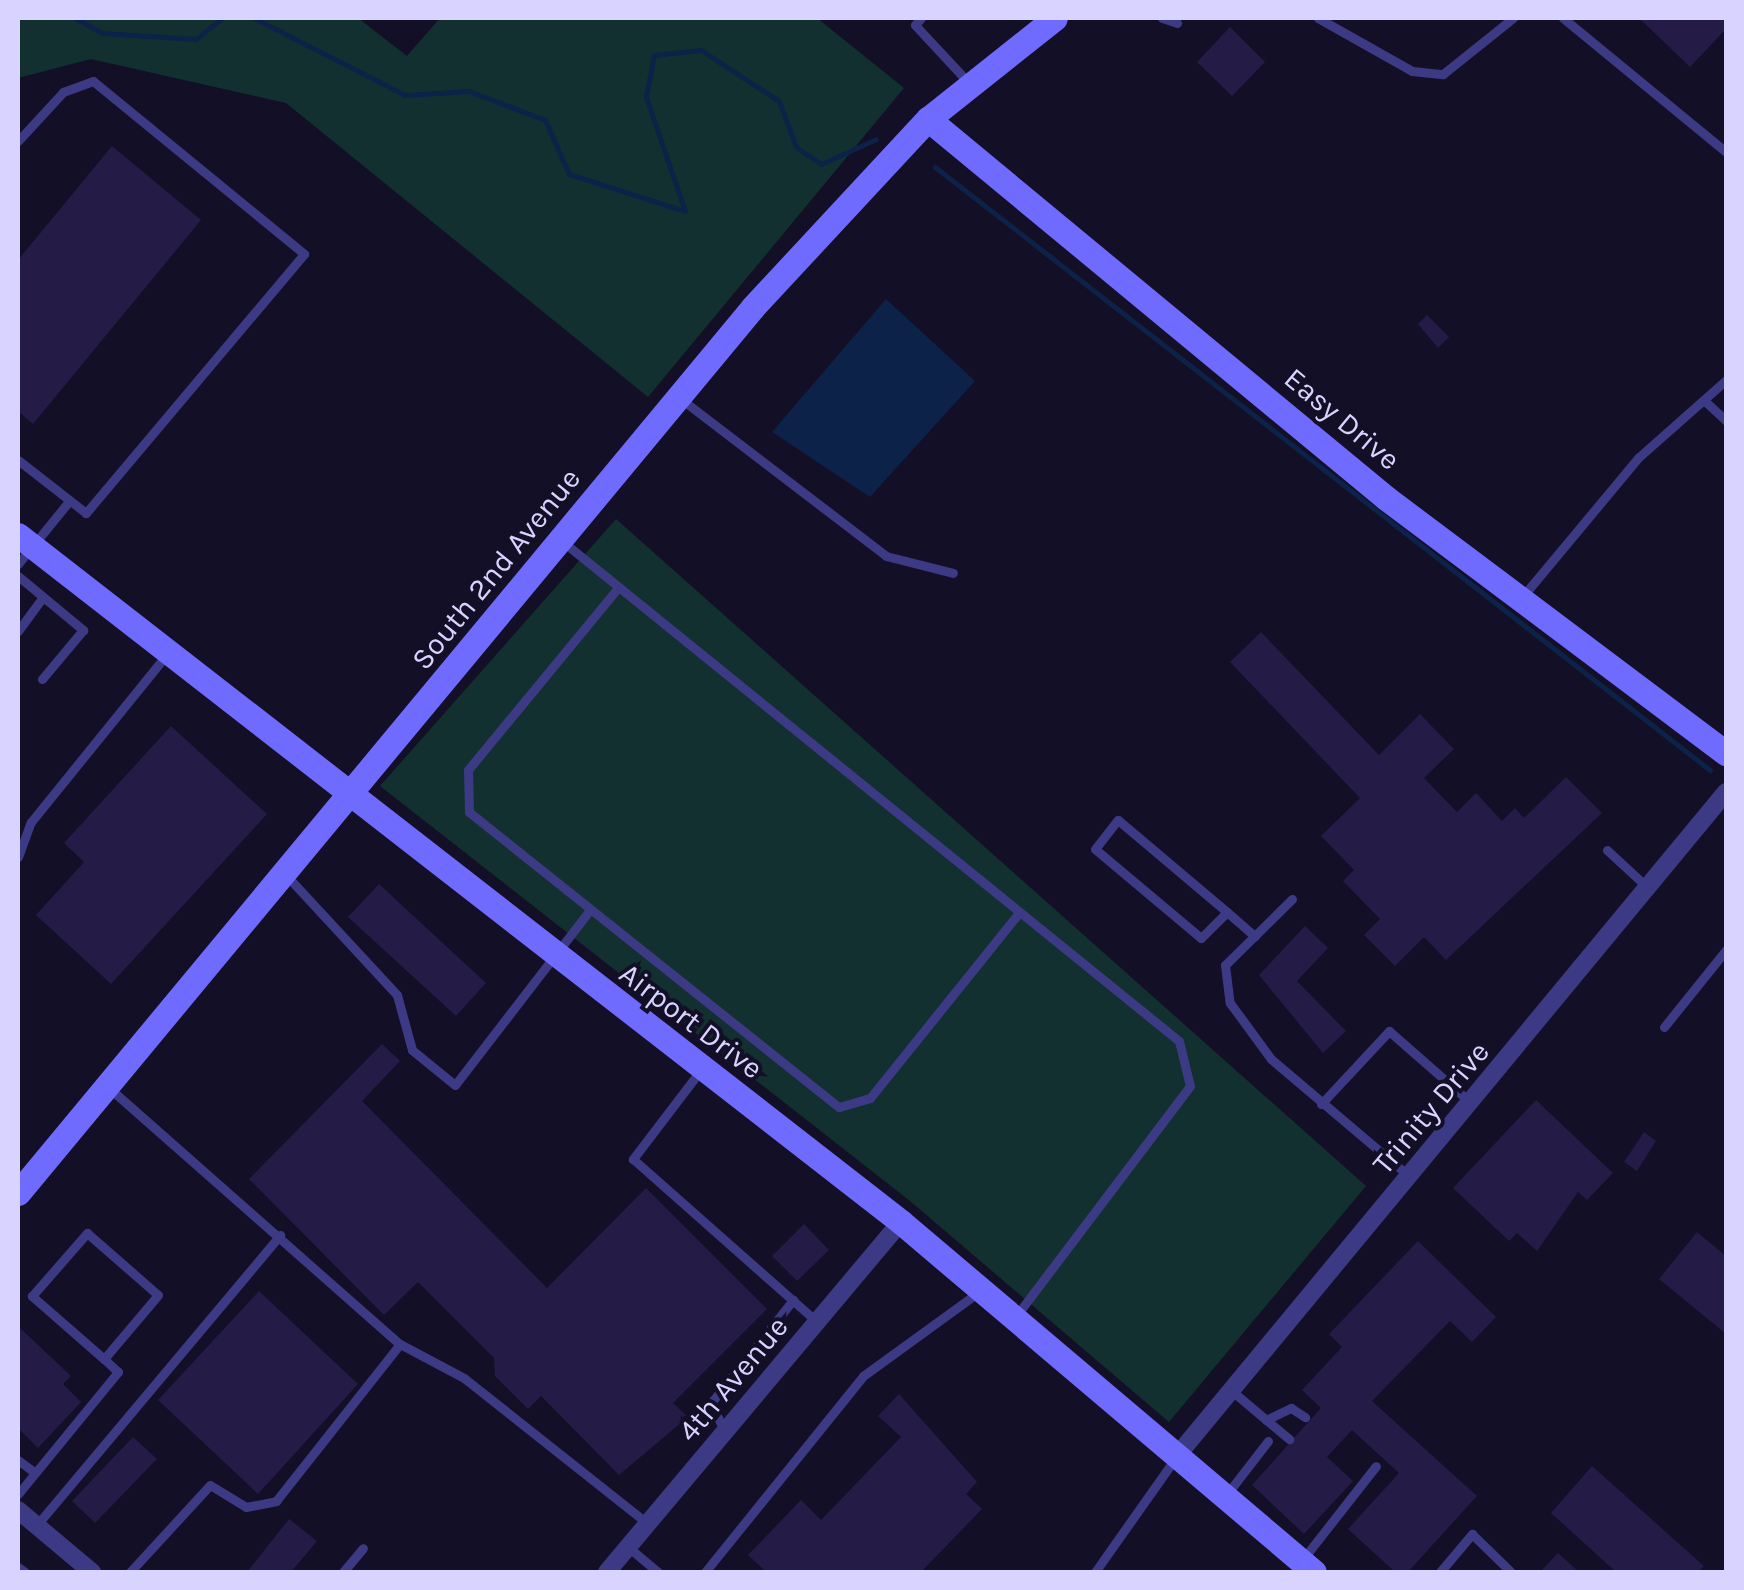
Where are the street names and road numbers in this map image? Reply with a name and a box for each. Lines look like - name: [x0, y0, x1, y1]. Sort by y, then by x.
- street label: Easy Drive: [1277, 360, 1407, 478]
- street label: South 2nd Avenue: [404, 461, 588, 677]
- street label: Airport Drive: [612, 955, 770, 1087]
- street label: Trinity Drive: [1365, 1034, 1497, 1182]
- street label: 4th Avenue: [670, 1309, 796, 1449]

